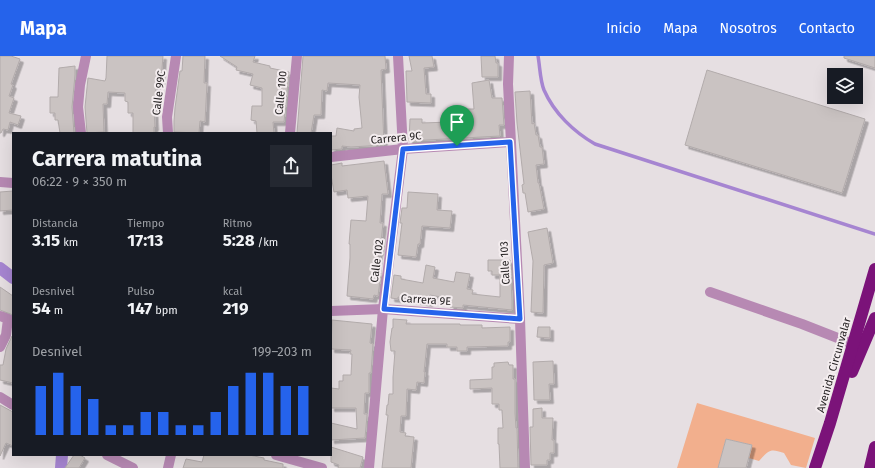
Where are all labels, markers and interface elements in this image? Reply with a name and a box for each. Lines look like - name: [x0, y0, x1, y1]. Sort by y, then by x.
- text: Mapa: [20, 17, 67, 40]
- text: Inicio: [606, 20, 641, 37]
- text: Mapa: [663, 20, 698, 37]
- text: Nosotros: [720, 20, 777, 37]
- text: Contacto: [799, 20, 855, 37]
- map controls: [827, 68, 863, 104]
- button: layers: [827, 68, 863, 104]
- street label: Calle 99C: [150, 70, 168, 116]
- street label: Calle 100: [273, 70, 289, 116]
- pin: [440, 105, 474, 146]
- icon: arrive: [446, 111, 468, 133]
- street label: Carrera 9C: [370, 129, 422, 147]
- text: Carrera matutina: [32, 145, 202, 172]
- button: share: [270, 145, 312, 187]
- text: 06:22 · 9 × 350 m: [32, 174, 127, 189]
- text: Distancia: [32, 217, 78, 230]
- text: Tiempo: [127, 217, 165, 230]
- text: Ritmo: [223, 217, 252, 230]
- text: 3.15: [32, 230, 60, 251]
- text: 17:13: [127, 230, 163, 251]
- text: 5:28: [223, 230, 255, 251]
- text: km: [60, 236, 78, 249]
- text: /km: [255, 236, 278, 249]
- street label: Calle 102: [368, 239, 386, 283]
- street label: Calle 103: [497, 241, 513, 285]
- text: Desnivel: [32, 285, 74, 298]
- text: Pulso: [127, 285, 155, 298]
- text: kcal: [223, 285, 242, 298]
- street label: Carrera 9E: [400, 292, 452, 308]
- text: 54: [32, 298, 51, 319]
- text: 147: [127, 298, 152, 319]
- text: 219: [223, 298, 248, 319]
- text: m: [51, 304, 63, 317]
- text: bpm: [152, 304, 178, 317]
- street label: Avenida Circunvalar: [814, 315, 854, 414]
- text: Desnivel: [32, 344, 82, 359]
- text: 199–203 m: [252, 344, 312, 359]

